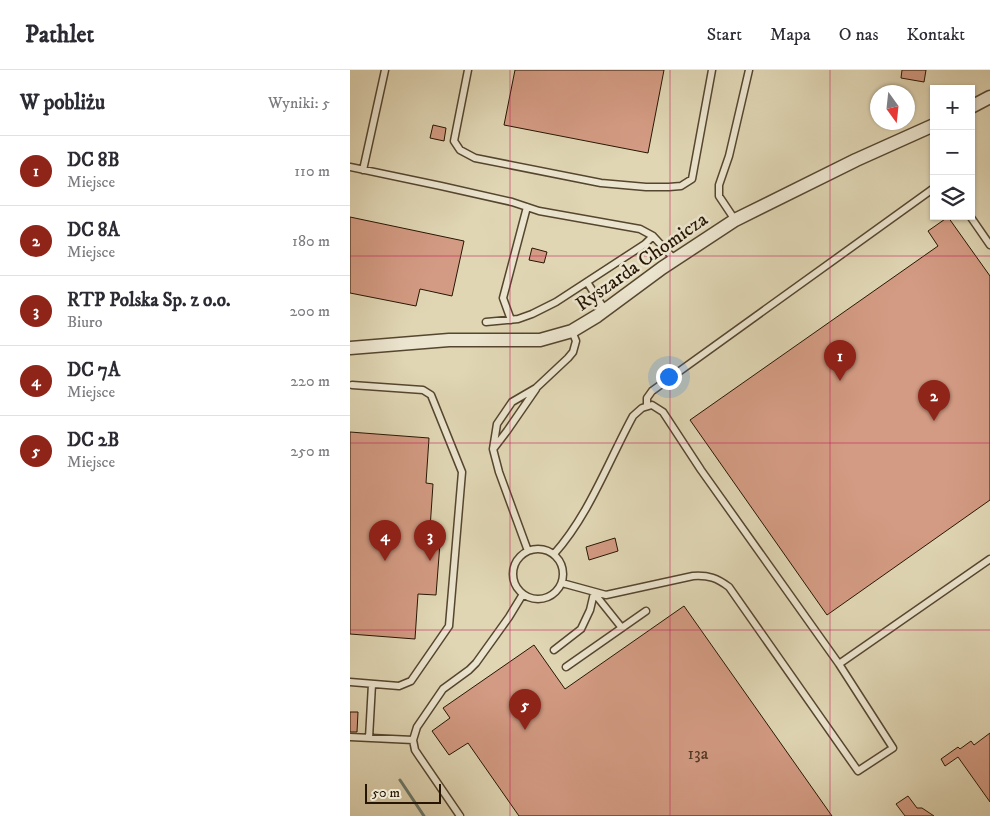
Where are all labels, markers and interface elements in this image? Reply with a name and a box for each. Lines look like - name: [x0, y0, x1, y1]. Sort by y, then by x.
- text: Pathlet: [25, 20, 94, 50]
- text: Start: [707, 24, 742, 46]
- text: Mapa: [770, 24, 811, 46]
- text: O nas: [839, 24, 878, 46]
- text: Kontakt: [906, 24, 965, 46]
- north arrow: [870, 85, 915, 130]
- map controls: [930, 85, 975, 220]
- button: +: [930, 85, 975, 130]
- text: W pobliżu: [20, 90, 105, 116]
- text: Wyniki: 5: [268, 93, 330, 113]
- button: −: [930, 130, 975, 175]
- text: DC 8B: [67, 149, 119, 172]
- text: 1: [33, 161, 39, 181]
- text: 110 m: [294, 161, 330, 181]
- text: Miejsce: [67, 172, 115, 192]
- button: layers: [930, 175, 975, 220]
- street label: Ryszarda Chomicza: [571, 207, 713, 317]
- text: DC 8A: [67, 219, 119, 242]
- text: 2: [32, 231, 40, 251]
- text: 180 m: [292, 231, 330, 251]
- text: Miejsce: [67, 242, 115, 262]
- text: RTP Polska Sp. z o.o.: [67, 289, 230, 312]
- text: 3: [33, 301, 39, 321]
- text: 200 m: [289, 301, 330, 321]
- text: Biuro: [67, 312, 103, 332]
- pin: 1: [824, 340, 856, 381]
- text: DC 7A: [67, 359, 120, 382]
- your location: [656, 364, 682, 390]
- text: 4: [31, 371, 41, 391]
- text: 220 m: [290, 371, 330, 391]
- pin: 2: [918, 380, 950, 421]
- text: Miejsce: [67, 382, 115, 402]
- text: DC 2B: [67, 429, 119, 452]
- text: 5: [32, 441, 40, 461]
- text: 250 m: [290, 441, 330, 461]
- text: Miejsce: [67, 452, 115, 472]
- pin: 4: [369, 520, 401, 561]
- pin: 3: [414, 520, 446, 561]
- pin: 5: [509, 689, 541, 730]
- house number: 13a: [688, 743, 709, 765]
- scale bar: [365, 781, 441, 804]
- text: 50 m: [372, 784, 400, 802]

